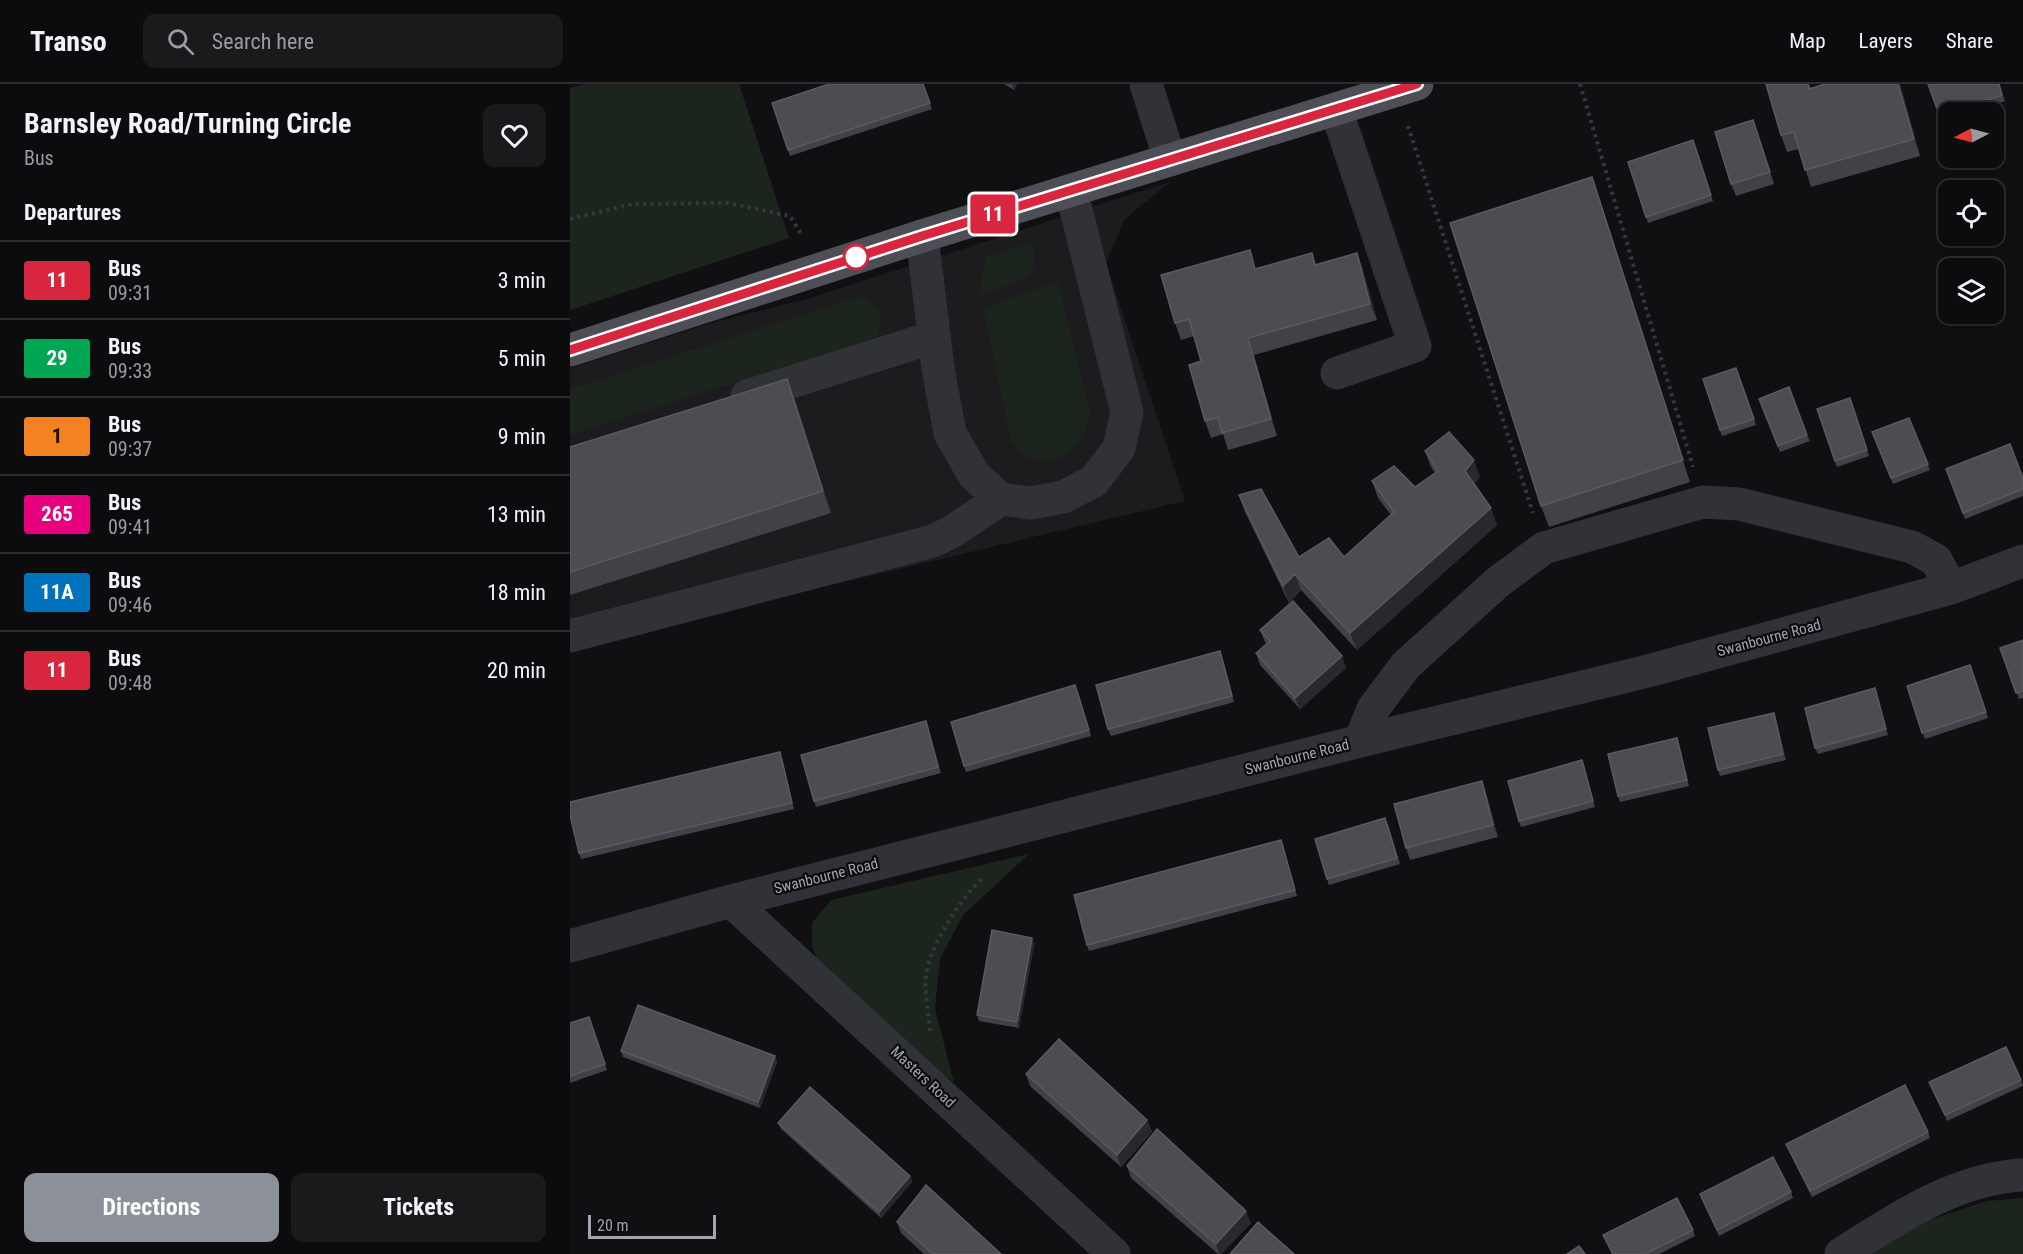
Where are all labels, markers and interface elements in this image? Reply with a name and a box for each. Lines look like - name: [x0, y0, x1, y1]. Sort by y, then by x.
- search box: [143, 14, 563, 68]
- text: Transo: [30, 25, 107, 58]
- icon: search: [164, 25, 197, 58]
- text: Search here: [212, 29, 314, 54]
- text: Map: [1789, 29, 1826, 53]
- text: Layers: [1859, 29, 1913, 53]
- text: Share: [1946, 29, 1993, 53]
- north arrow: [1938, 102, 2004, 168]
- map controls: [1938, 102, 2004, 324]
- button: heart: [483, 104, 546, 167]
- text: Barnsley Road/Turning Circle: [24, 107, 352, 140]
- text: Bus: [24, 146, 54, 170]
- button: locate: [1938, 180, 2004, 246]
- line badge: 11: [966, 194, 1020, 234]
- text: Departures: [24, 200, 121, 225]
- text: 11: [982, 202, 1004, 226]
- unlabelled marker: [843, 244, 869, 270]
- text: Bus: [108, 256, 141, 281]
- button: layers: [1938, 258, 2004, 324]
- text: 11: [46, 268, 68, 292]
- text: 3 min: [498, 268, 546, 293]
- text: 09:31: [108, 281, 152, 305]
- text: Bus: [108, 334, 141, 359]
- text: 29: [46, 346, 68, 370]
- text: 5 min: [498, 346, 546, 371]
- text: 09:33: [108, 359, 152, 383]
- text: Bus: [108, 412, 141, 437]
- text: 1: [52, 424, 62, 448]
- text: 9 min: [498, 424, 546, 449]
- text: 09:37: [108, 437, 152, 461]
- text: Bus: [108, 490, 141, 515]
- text: 265: [41, 502, 73, 526]
- text: 13 min: [487, 502, 546, 527]
- text: 09:41: [108, 515, 152, 539]
- text: Bus: [108, 568, 141, 593]
- text: 11A: [40, 580, 74, 604]
- text: 18 min: [487, 580, 546, 605]
- text: 09:46: [108, 593, 152, 617]
- street label: Swanbourne Road: [1715, 616, 1823, 660]
- text: Bus: [108, 646, 141, 671]
- text: 11: [46, 658, 68, 682]
- text: 20 min: [487, 658, 546, 683]
- text: 09:48: [108, 671, 152, 695]
- street label: Swanbourne Road: [1243, 735, 1351, 779]
- street label: Swanbourne Road: [772, 854, 880, 898]
- street label: Masters Road: [887, 1043, 959, 1111]
- button: Directions: [24, 1173, 279, 1242]
- button: Tickets: [291, 1173, 546, 1242]
- scale bar: [588, 1212, 716, 1240]
- text: 20 m: [597, 1216, 629, 1235]

